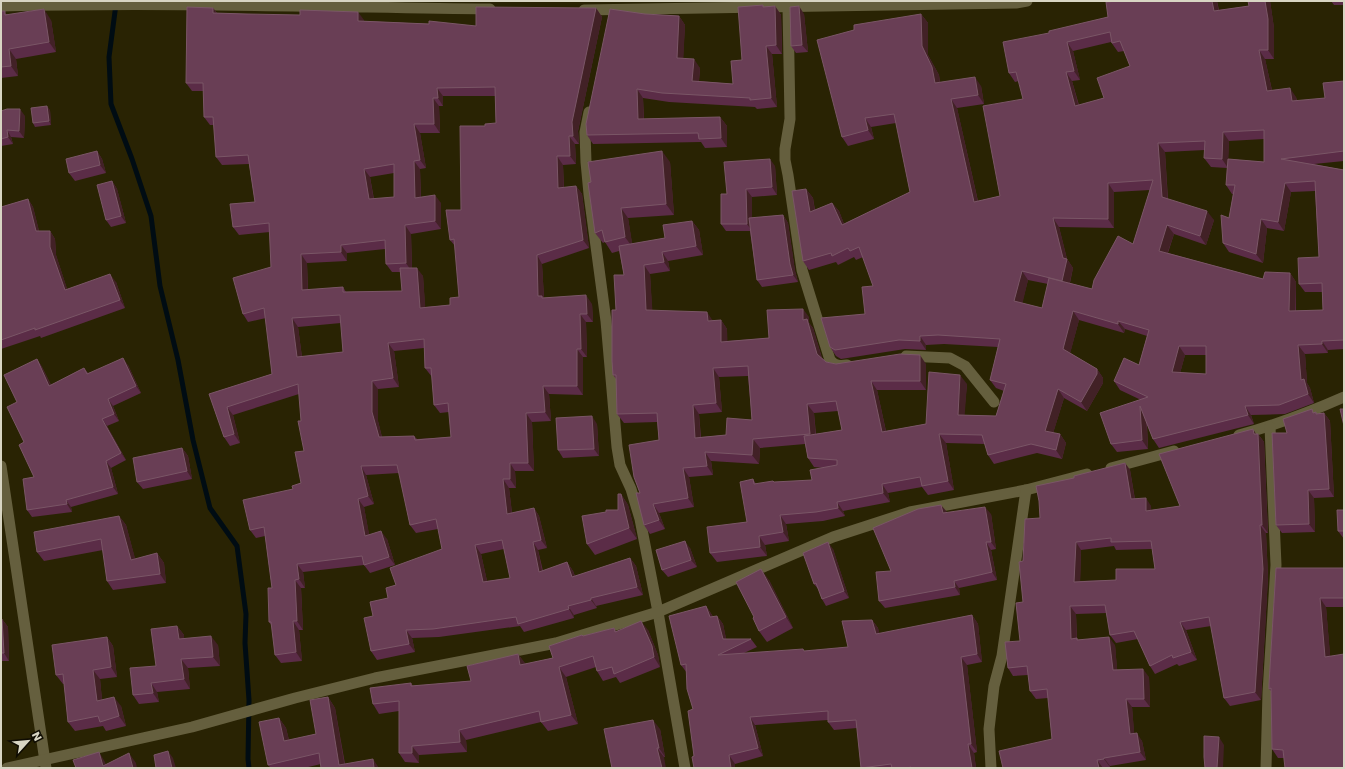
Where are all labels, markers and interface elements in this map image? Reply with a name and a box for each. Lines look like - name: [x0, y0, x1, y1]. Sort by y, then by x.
- north arrow: [8, 721, 48, 761]
- text: N: [28, 729, 46, 744]

